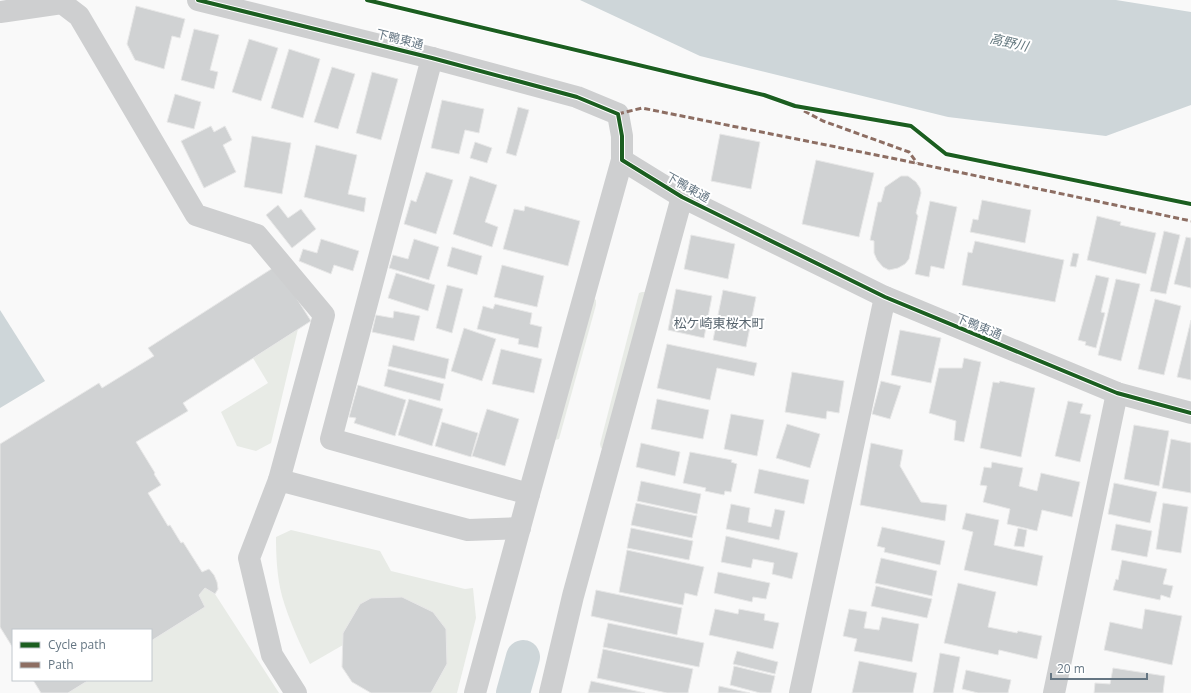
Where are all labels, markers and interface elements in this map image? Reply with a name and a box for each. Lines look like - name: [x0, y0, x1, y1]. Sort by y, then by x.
- street label: 下鴨東通: [375, 25, 425, 53]
- water label: 高野川: [988, 29, 1032, 56]
- street label: 下鴨東通: [663, 168, 713, 206]
- street label: 下鴨東通: [954, 309, 1004, 343]
- district label: 松ケ崎東桜木町: [673, 314, 765, 332]
- legend: [12, 629, 152, 681]
- text: Cycle path: [48, 636, 106, 653]
- scale bar: [1051, 655, 1147, 681]
- text: Path: [48, 656, 74, 673]
- text: 20 m: [1057, 660, 1085, 677]

